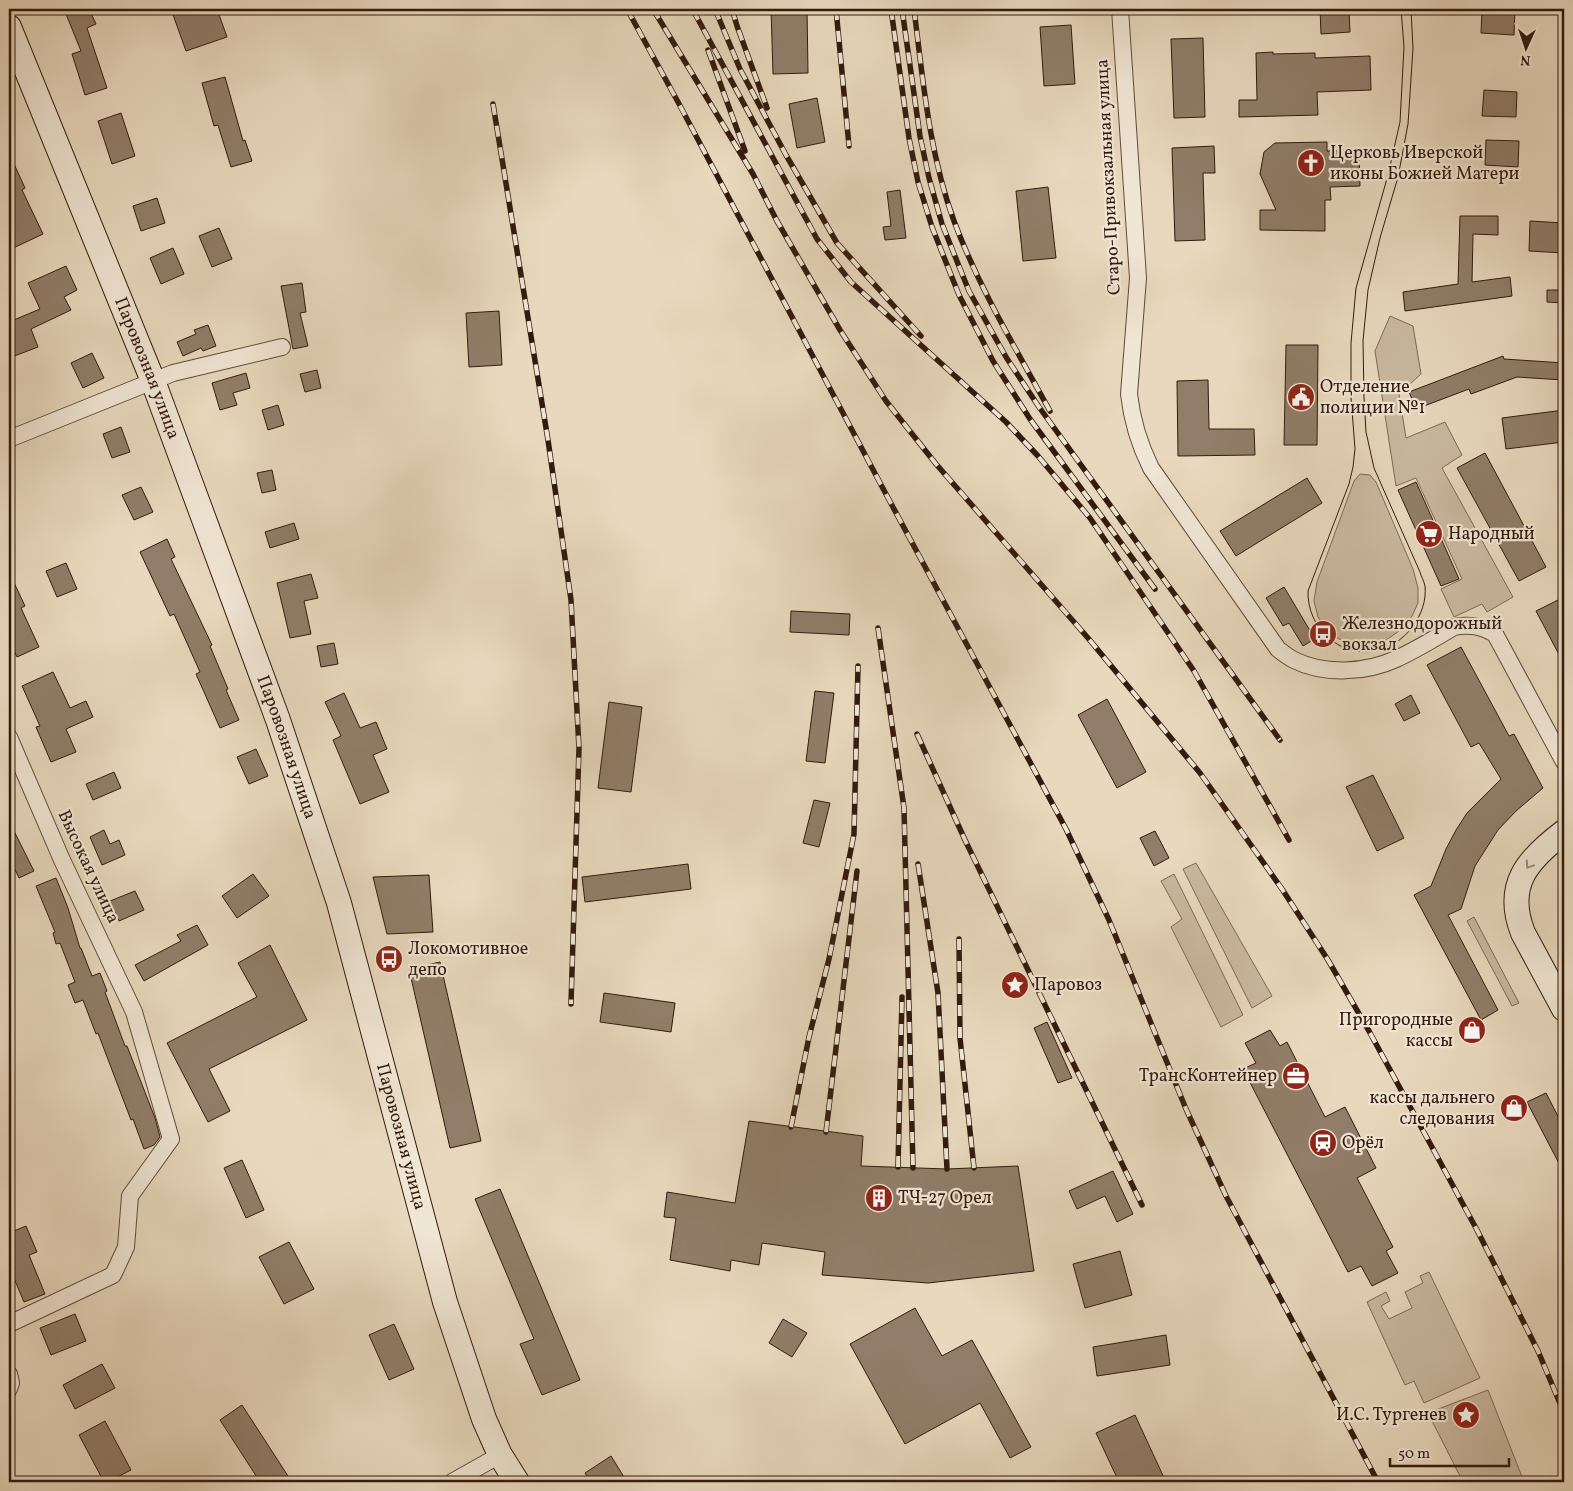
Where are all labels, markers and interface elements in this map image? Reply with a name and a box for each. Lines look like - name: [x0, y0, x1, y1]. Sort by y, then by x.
- north arrow: [1500, 22, 1550, 72]
- text: N: [1520, 50, 1531, 69]
- street label: Старо-Привокзальная улица: [1090, 58, 1128, 296]
- place label: Церковь Иверской иконы Божией Матери: [1330, 141, 1520, 187]
- church icon: Церковь Иверской иконы Божией Матери: [1296, 148, 1326, 178]
- street label: Паровозная улица: [108, 293, 186, 443]
- place label: Отделение полиции №1: [1320, 375, 1426, 421]
- public building icon: Отделение полиции №1: [1286, 382, 1316, 412]
- supermarket icon: Народный: [1414, 519, 1444, 549]
- place label: Народный: [1448, 522, 1535, 547]
- place label: Железнодорожный вокзал: [1342, 612, 1502, 658]
- bus stop icon: Железнодорожный вокзал: [1308, 619, 1338, 649]
- street label: Паровозная улица: [250, 672, 323, 823]
- street label: Высокая улица: [51, 806, 125, 928]
- one-way arrow: [1526, 859, 1535, 869]
- place label: Локомотивное депо: [408, 937, 528, 983]
- bus stop icon: Локомотивное депо: [374, 944, 404, 974]
- place icon: Паровоз: [1000, 970, 1030, 1000]
- place label: Паровоз: [1034, 973, 1102, 998]
- place label: Пригородные кассы: [1339, 1008, 1453, 1054]
- shop icon: Пригородные кассы: [1457, 1015, 1487, 1045]
- street label: Паровозная улица: [370, 1060, 432, 1213]
- office icon: ТрансКонтейнер: [1281, 1061, 1311, 1091]
- place label: ТрансКонтейнер: [1139, 1064, 1277, 1089]
- place label: кассы дальнего следования: [1370, 1086, 1495, 1132]
- shop icon: кассы дальнего следования: [1499, 1093, 1529, 1123]
- station icon: Орёл: [1308, 1128, 1338, 1158]
- place label: Орёл: [1342, 1131, 1384, 1156]
- building icon: ТЧ-27 Орел: [864, 1183, 894, 1213]
- place label: ТЧ-27 Орел: [898, 1186, 992, 1211]
- place icon: И.С. Тургенев: [1451, 1400, 1481, 1430]
- place label: И.С. Тургенев: [1336, 1403, 1447, 1428]
- scale bar: [1390, 1436, 1509, 1468]
- text: 50 m: [1398, 1444, 1430, 1465]

